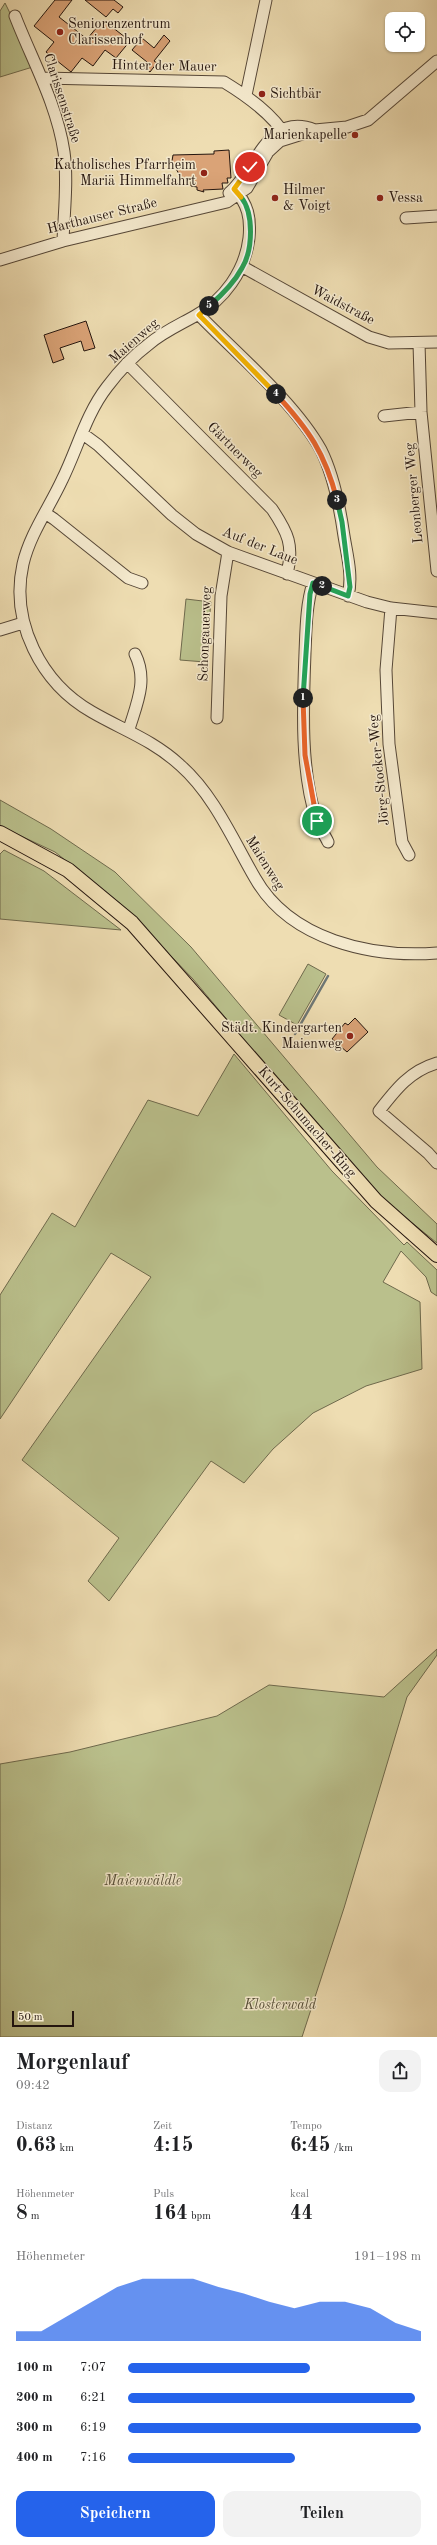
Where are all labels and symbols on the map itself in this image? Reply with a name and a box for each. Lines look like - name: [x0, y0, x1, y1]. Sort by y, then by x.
- place label: Seniorenzentrum Clarissenhof: [68, 17, 171, 47]
- marker: Seniorenzentrum Clarissenhof: [55, 27, 65, 37]
- street label: Clarissenstraße: [41, 52, 83, 144]
- street label: Hinter der Mauer: [111, 58, 217, 74]
- place label: Sichtbär: [270, 87, 321, 101]
- marker: Sichtbär: [257, 89, 267, 99]
- place label: Marienkapelle: [263, 128, 347, 142]
- marker: Marienkapelle: [350, 130, 360, 140]
- pin: [233, 150, 267, 184]
- place label: Katholisches Pfarrheim Mariä Himmelfahrt: [54, 158, 196, 188]
- marker: Katholisches Pfarrheim Mariä Himmelfahrt: [199, 168, 209, 178]
- place label: Hilmer & Voigt: [283, 183, 331, 213]
- place label: Vessa: [388, 191, 423, 205]
- marker: Hilmer & Voigt: [270, 193, 280, 203]
- marker: Vessa: [375, 193, 385, 203]
- street label: Harthauser Straße: [46, 196, 158, 236]
- street label: Waidstraße: [309, 283, 377, 327]
- pin: 5: [199, 296, 219, 316]
- street label: Maienweg: [107, 316, 162, 366]
- pin: 4: [266, 384, 286, 404]
- street label: Gärtnerweg: [205, 420, 266, 481]
- street label: Leonberger Weg: [403, 442, 425, 544]
- pin: 3: [327, 490, 347, 510]
- street label: Auf der Laue: [220, 524, 300, 568]
- pin: 2: [312, 576, 332, 596]
- street label: Schongauerweg: [196, 586, 214, 682]
- pin: 1: [293, 688, 313, 708]
- street label: Jörg-Stocker-Weg: [366, 713, 392, 826]
- pin: [300, 804, 334, 838]
- street label: Maienweg: [243, 834, 287, 893]
- place label: Städt. Kindergarten Maienweg: [221, 1021, 342, 1051]
- marker: Städt. Kindergarten Maienweg: [345, 1031, 355, 1041]
- street label: Kurt-Schumacher-Ring: [255, 1064, 359, 1180]
- park label: Maienwäldle: [103, 1874, 182, 1888]
- park label: Klosterwald: [243, 1998, 317, 2012]
- scale bar: [12, 2009, 74, 2028]

